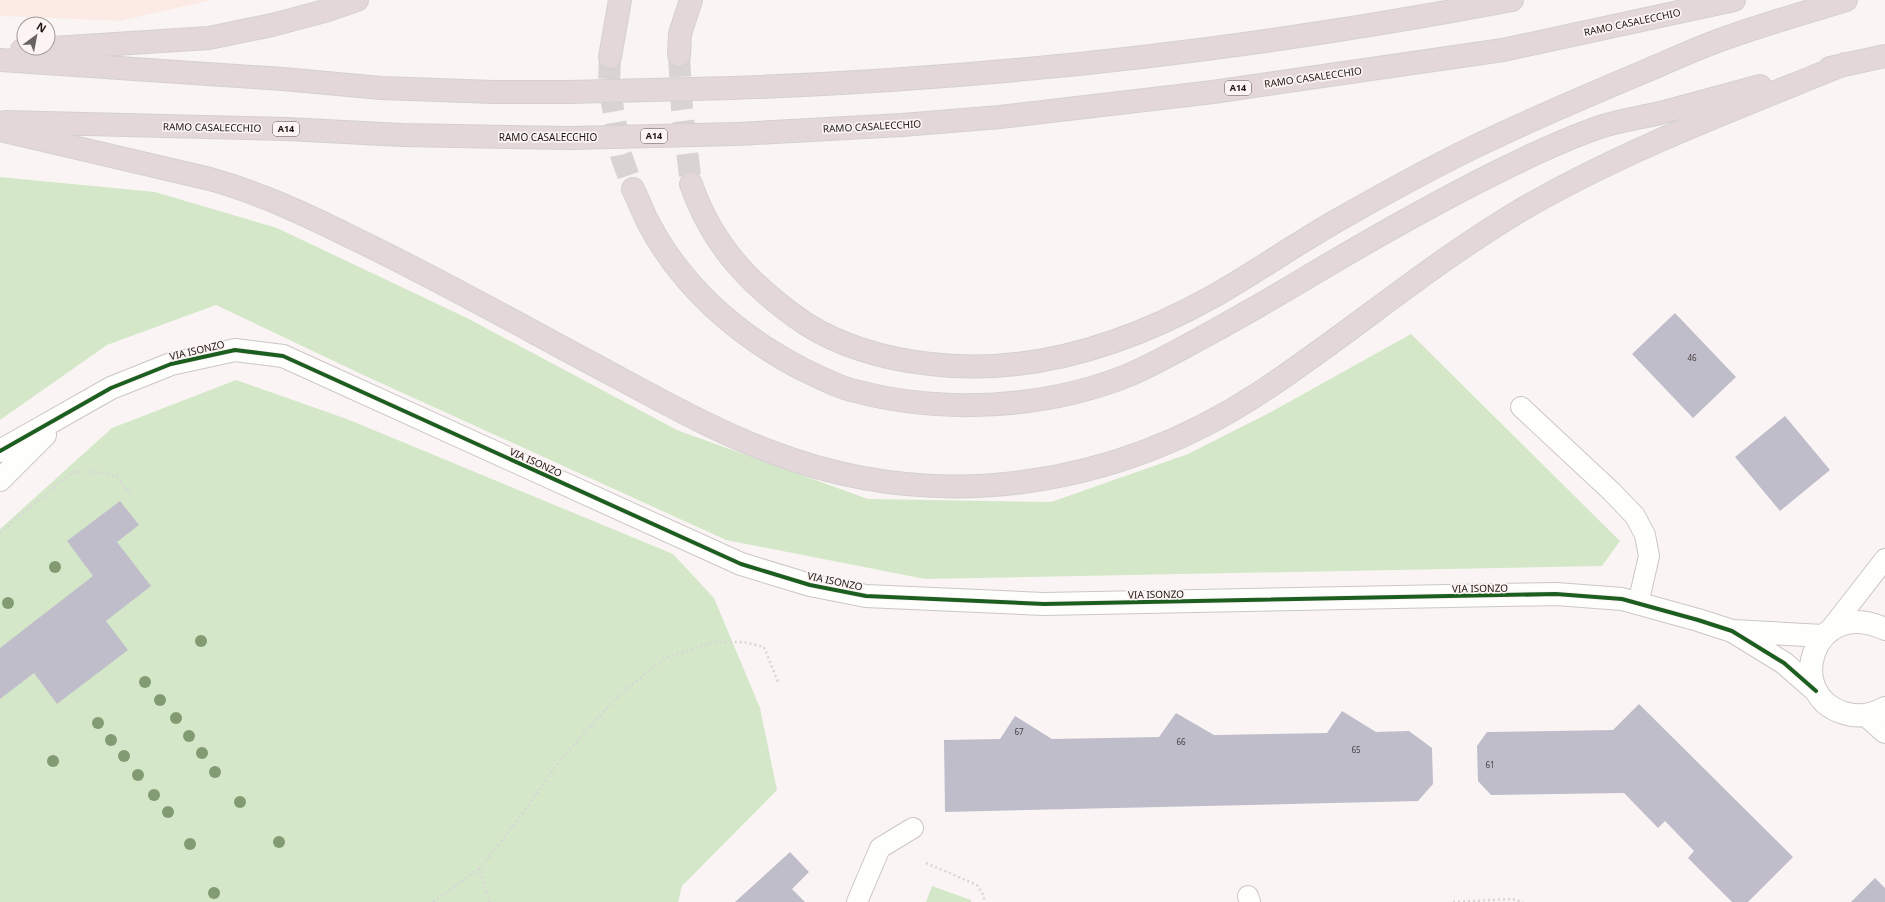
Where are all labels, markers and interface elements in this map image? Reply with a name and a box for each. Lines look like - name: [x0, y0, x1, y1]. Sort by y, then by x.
- street label: RAMO CASALECCHIO: [1582, 5, 1682, 39]
- north arrow: [16, 16, 56, 56]
- text: N: [34, 18, 49, 36]
- street label: RAMO CASALECCHIO: [1263, 63, 1363, 91]
- road number: A14: [1225, 81, 1251, 95]
- street label: RAMO CASALECCHIO: [822, 116, 922, 136]
- street label: RAMO CASALECCHIO: [163, 119, 262, 135]
- road number: A14: [273, 122, 299, 136]
- road number: A14: [641, 129, 667, 143]
- street label: RAMO CASALECCHIO: [499, 130, 597, 144]
- street label: VIA ISONZO: [168, 337, 226, 363]
- house number: 46: [1687, 352, 1697, 363]
- street label: VIA ISONZO: [508, 444, 565, 480]
- street label: VIA ISONZO: [806, 568, 864, 594]
- street label: VIA ISONZO: [1452, 581, 1508, 595]
- street label: VIA ISONZO: [1128, 587, 1184, 601]
- house number: 67: [1014, 726, 1024, 737]
- house number: 66: [1176, 736, 1186, 747]
- house number: 65: [1351, 744, 1361, 755]
- house number: 61: [1485, 759, 1495, 770]

